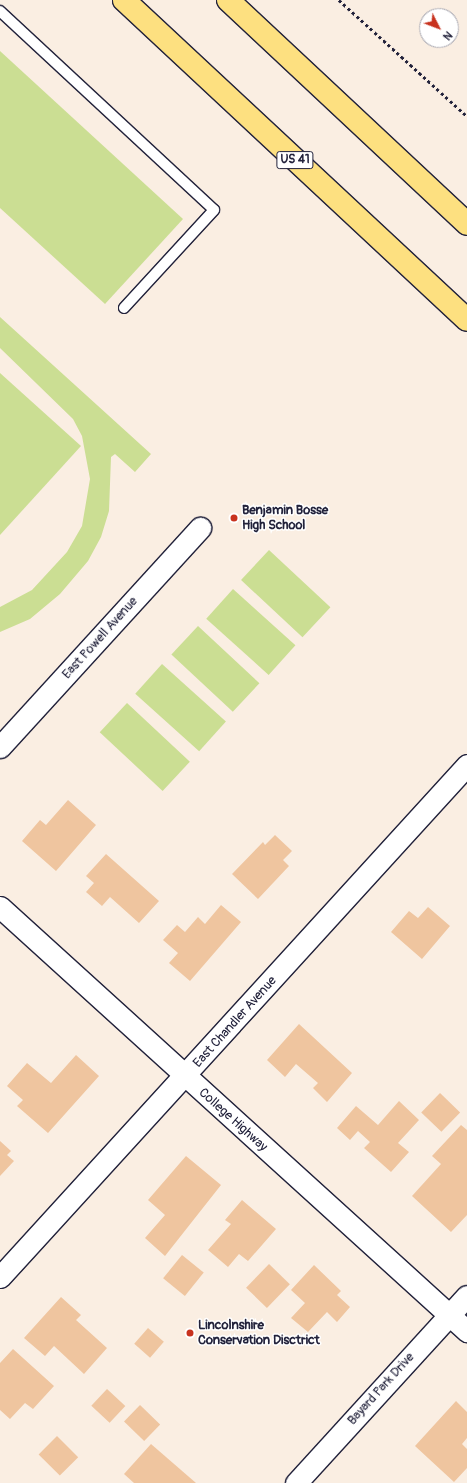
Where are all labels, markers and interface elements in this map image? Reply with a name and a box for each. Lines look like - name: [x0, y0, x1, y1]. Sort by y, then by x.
- north arrow: [419, 8, 459, 48]
- text: N: [440, 29, 455, 43]
- road number: US 41: [276, 150, 314, 170]
- place label: Benjamin Bosse High School: [242, 503, 328, 534]
- marker: Benjamin Bosse High School: [229, 513, 239, 523]
- street label: East Powell Avenue: [59, 594, 141, 682]
- street label: East Chandler Avenue: [190, 973, 280, 1071]
- street label: College Highway: [195, 1085, 271, 1155]
- place label: Lincolnshire Conservation Disctrict: [198, 1318, 320, 1349]
- marker: Lincolnshire Conservation Disctrict: [185, 1328, 195, 1338]
- street label: Bayard Park Drive: [344, 1350, 418, 1428]

